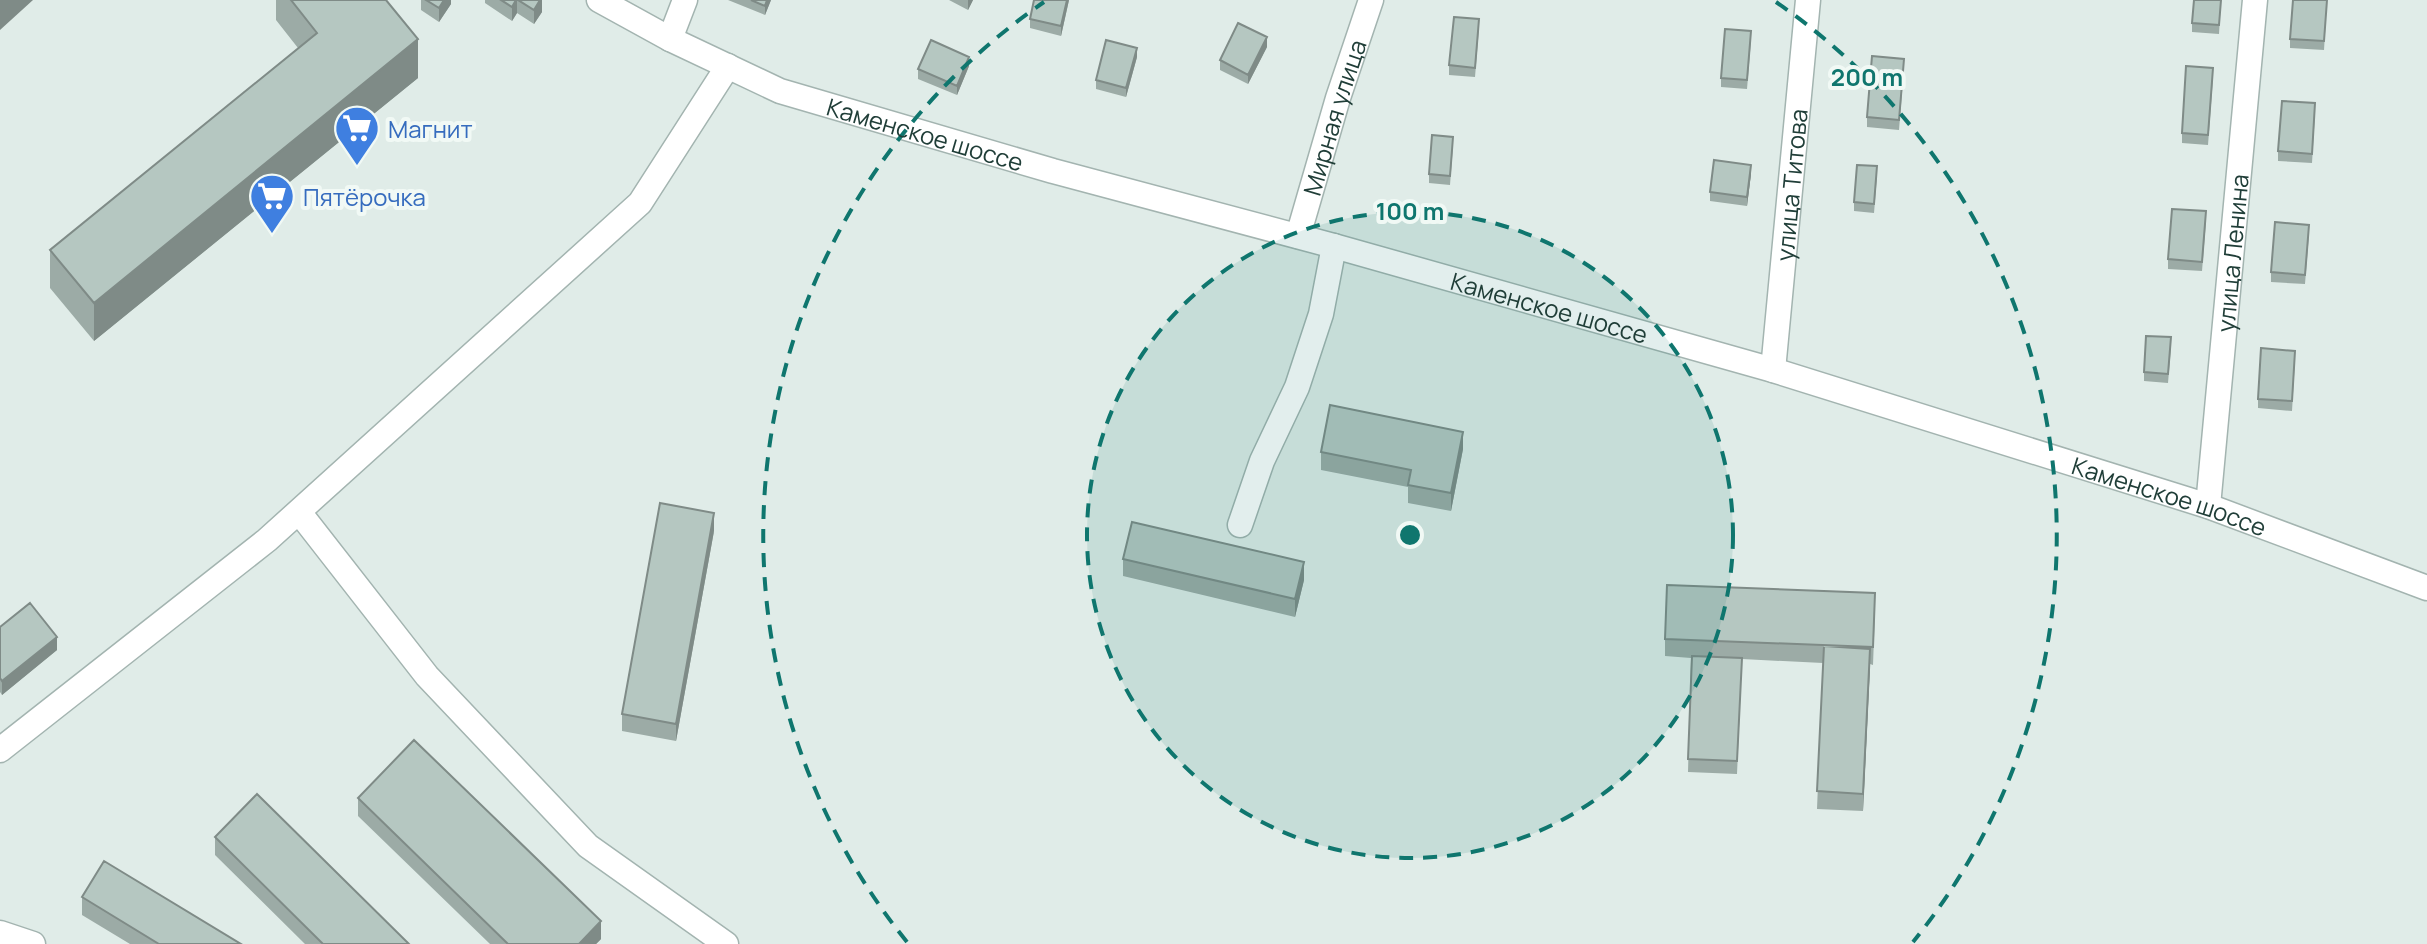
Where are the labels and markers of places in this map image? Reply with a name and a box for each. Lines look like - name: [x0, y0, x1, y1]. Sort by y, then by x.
- supermarket icon: Магнит: [333, 104, 381, 167]
- place label: Магнит: [388, 112, 473, 145]
- supermarket icon: Пятёрочка: [248, 172, 296, 235]
- place label: Пятёрочка: [303, 180, 426, 213]
- centre of rings: [1396, 521, 1424, 549]

